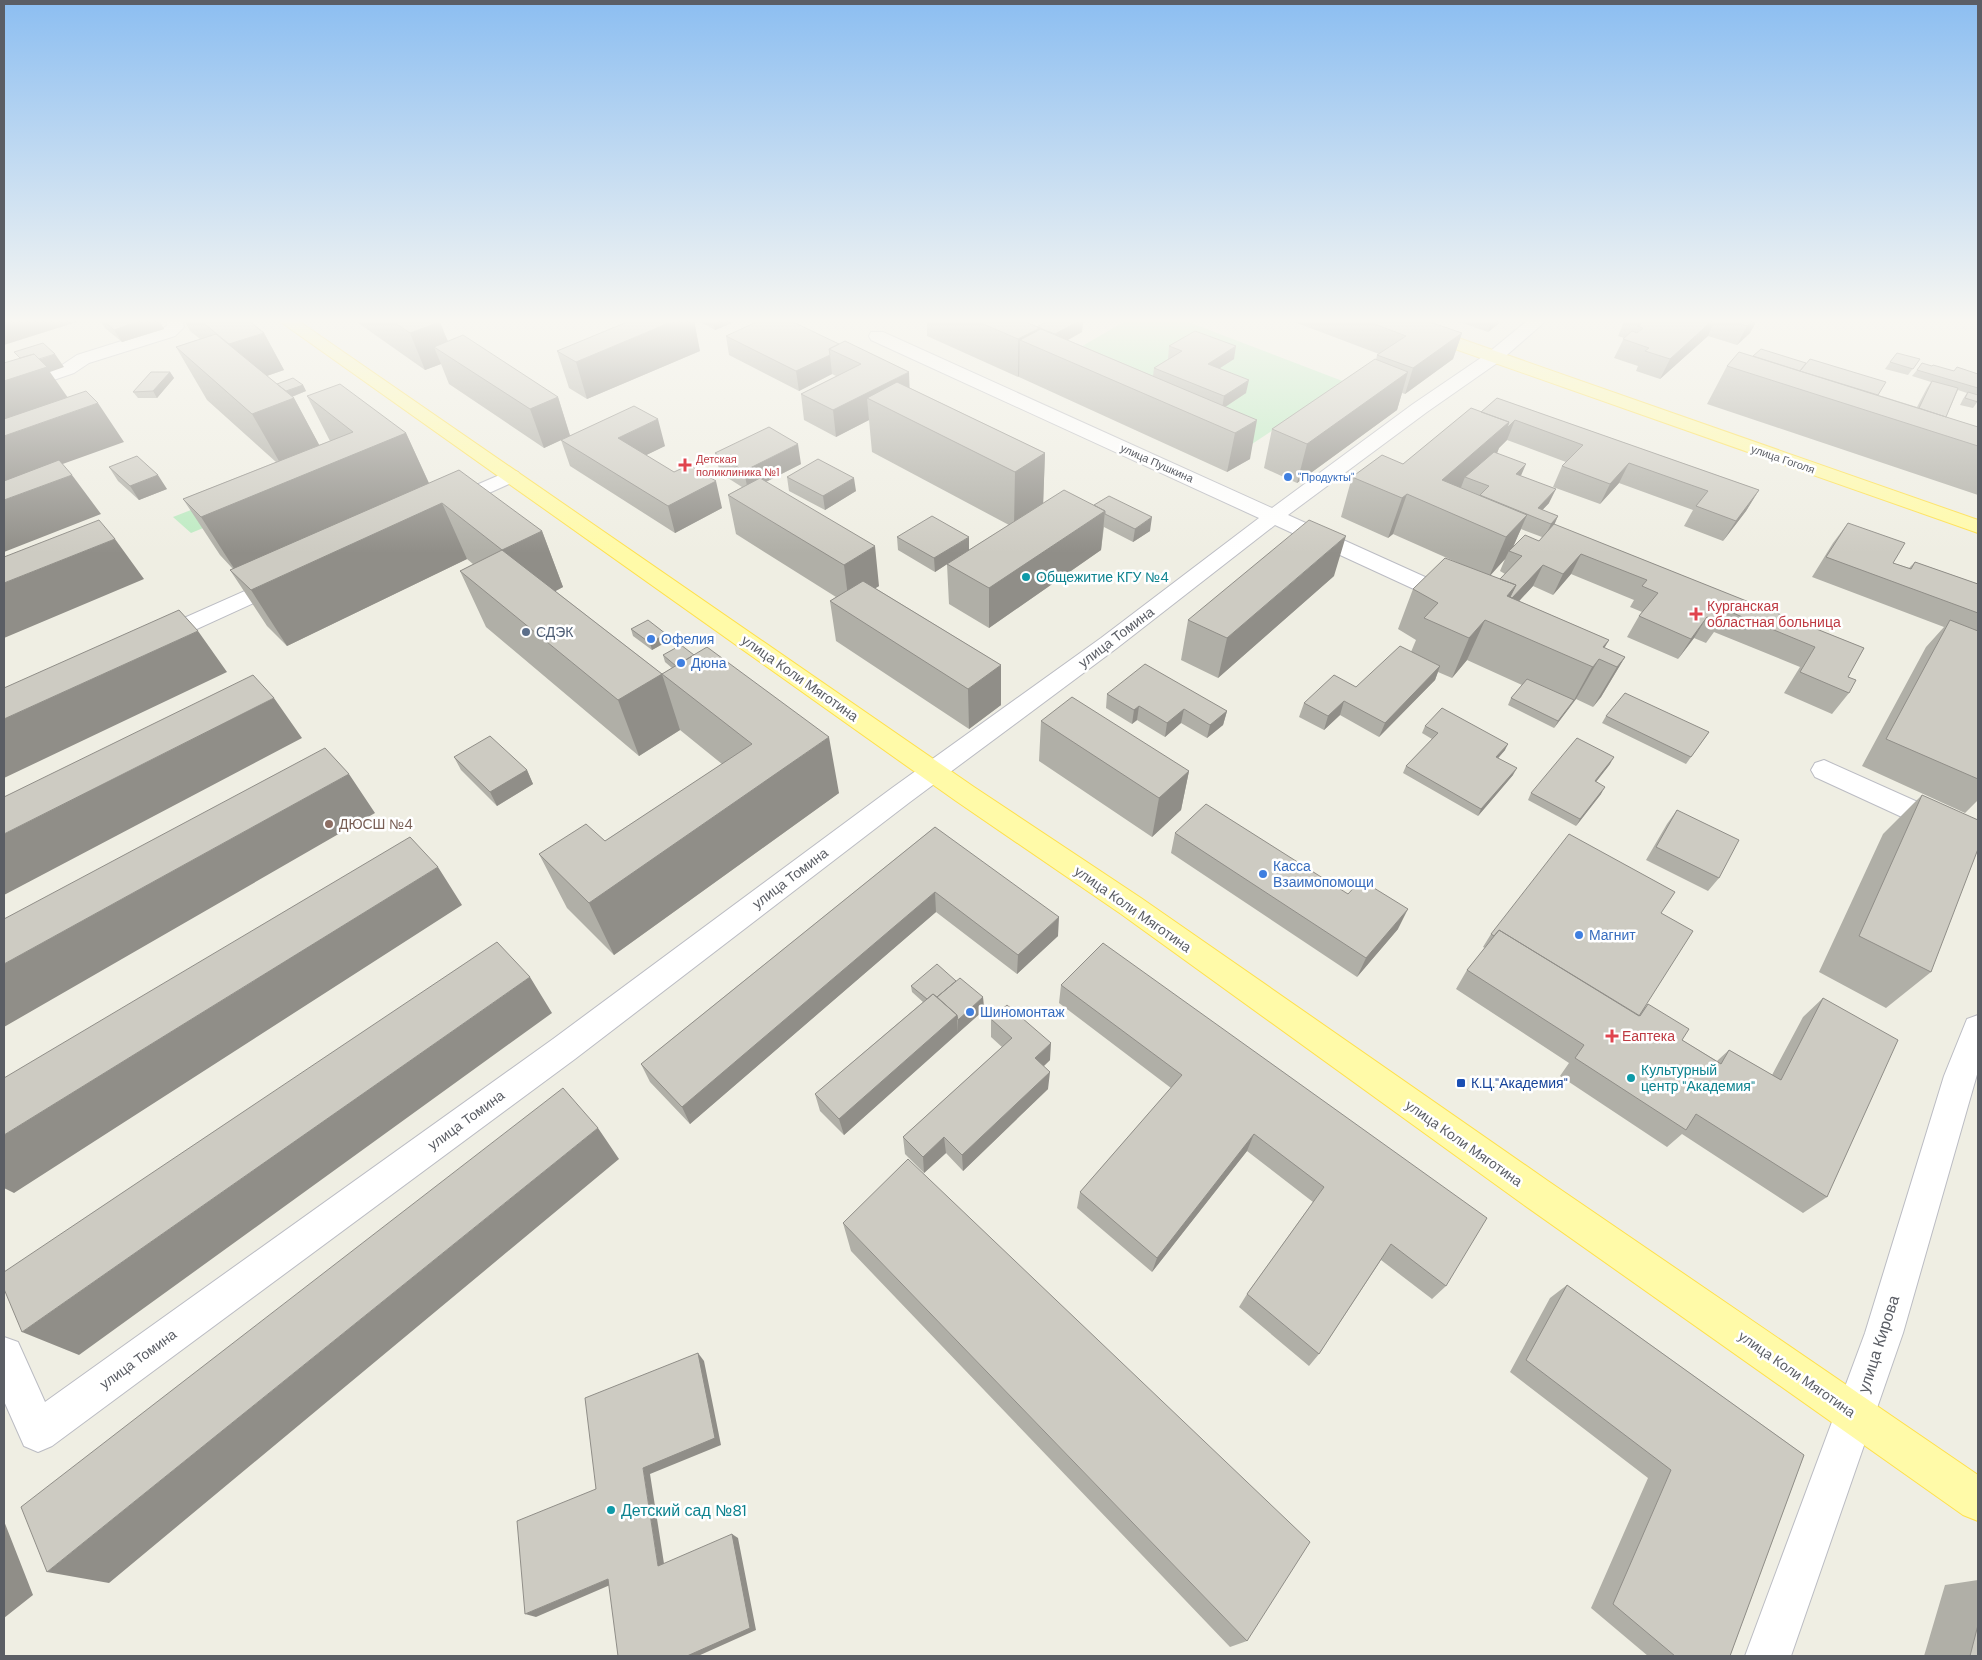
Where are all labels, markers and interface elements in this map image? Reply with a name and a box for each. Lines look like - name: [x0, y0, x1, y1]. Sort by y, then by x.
- street label: улица Пушкина: [1118, 441, 1197, 486]
- street label: улица Гоголя: [1749, 442, 1817, 476]
- place label: Детская поликлиника №1: [696, 452, 779, 479]
- marker: Детская поликлиника №1: [678, 458, 692, 472]
- place label: "Продукты": [1298, 470, 1354, 484]
- marker: "Продукты": [1282, 471, 1294, 483]
- place label: Общежитие КГУ №4: [1036, 568, 1169, 586]
- marker: Общежитие КГУ №4: [1020, 571, 1032, 583]
- place label: Курганская областная больница: [1707, 597, 1841, 631]
- street label: улица Томина: [1074, 602, 1158, 671]
- marker: Курганская областная больница: [1689, 607, 1703, 621]
- place label: СДЭК: [536, 623, 574, 641]
- marker: СДЭК: [520, 626, 532, 638]
- place label: Офелия: [661, 630, 714, 648]
- street label: улица Коли Мяготина: [738, 631, 862, 725]
- marker: Офелия: [645, 633, 657, 645]
- place label: Дюна: [691, 654, 727, 672]
- marker: Дюна: [675, 657, 687, 669]
- place label: ДЮСШ №4: [339, 815, 413, 833]
- marker: ДЮСШ №4: [323, 818, 335, 830]
- street label: улица Томина: [748, 843, 832, 912]
- place label: Касса Взаимопомощи: [1273, 857, 1374, 891]
- street label: улица Коли Мяготина: [1071, 862, 1195, 956]
- marker: Касса Взаимопомощи: [1257, 868, 1269, 880]
- place label: Магнит: [1589, 926, 1636, 944]
- marker: Магнит: [1573, 929, 1585, 941]
- place label: Шиномонтаж: [980, 1003, 1065, 1021]
- marker: Шиномонтаж: [964, 1006, 976, 1018]
- place label: Еаптека: [1622, 1027, 1675, 1045]
- marker: Еаптека: [1606, 1030, 1618, 1042]
- place label: Культурный центр "Академия": [1641, 1061, 1755, 1095]
- marker: Культурный центр "Академия": [1625, 1072, 1637, 1084]
- place label: К.Ц."Академия": [1471, 1074, 1568, 1092]
- marker: К.Ц."Академия": [1455, 1077, 1467, 1089]
- street label: улица Томина: [424, 1086, 508, 1154]
- street label: улица Коли Мяготина: [1402, 1096, 1526, 1190]
- street label: улица Кирова: [1853, 1293, 1904, 1396]
- street label: улица Томина: [96, 1325, 180, 1393]
- street label: улица Коли Мяготина: [1735, 1327, 1859, 1421]
- place label: Детский сад №81: [621, 1500, 747, 1521]
- marker: Детский сад №81: [605, 1504, 617, 1516]

